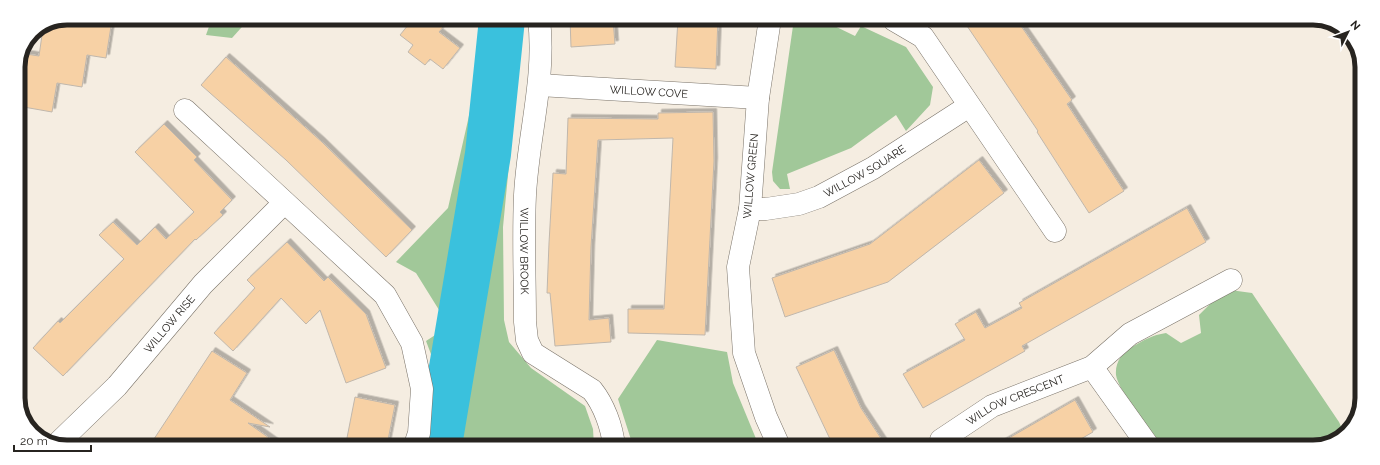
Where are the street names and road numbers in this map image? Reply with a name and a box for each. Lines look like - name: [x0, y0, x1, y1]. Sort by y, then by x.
- street label: WILLOW COVE: [609, 83, 689, 100]
- street label: WILLOW GREEN: [741, 133, 761, 219]
- street label: WILLOW SQUARE: [821, 142, 908, 200]
- street label: WILLOW BROOK: [518, 207, 531, 296]
- street label: WILLOW RISE: [141, 292, 198, 356]
- street label: WILLOW CRESCENT: [964, 372, 1066, 428]

